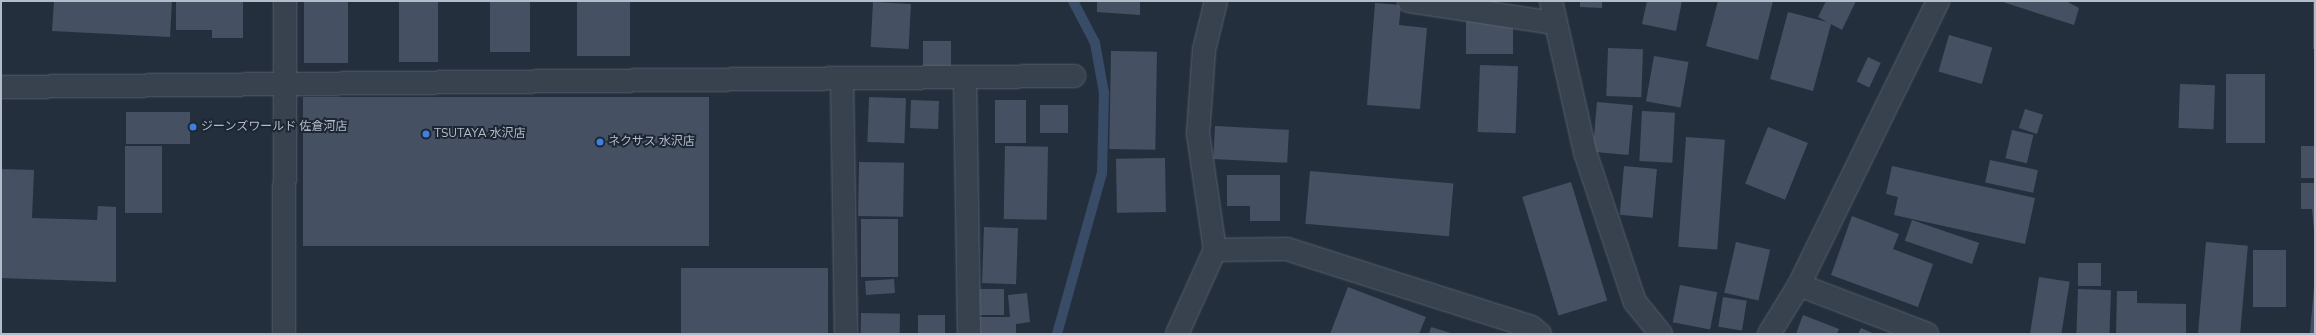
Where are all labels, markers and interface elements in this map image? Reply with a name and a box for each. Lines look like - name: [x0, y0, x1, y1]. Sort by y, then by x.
- place label: ジーンズワールド 佐倉河店: [201, 120, 348, 134]
- marker: ジーンズワールド 佐倉河店: [188, 122, 198, 132]
- place label: TSUTAYA 水沢店: [434, 127, 526, 141]
- marker: TSUTAYA 水沢店: [421, 129, 431, 139]
- place label: ネクサス 水沢店: [608, 135, 695, 149]
- marker: ネクサス 水沢店: [595, 137, 605, 147]

